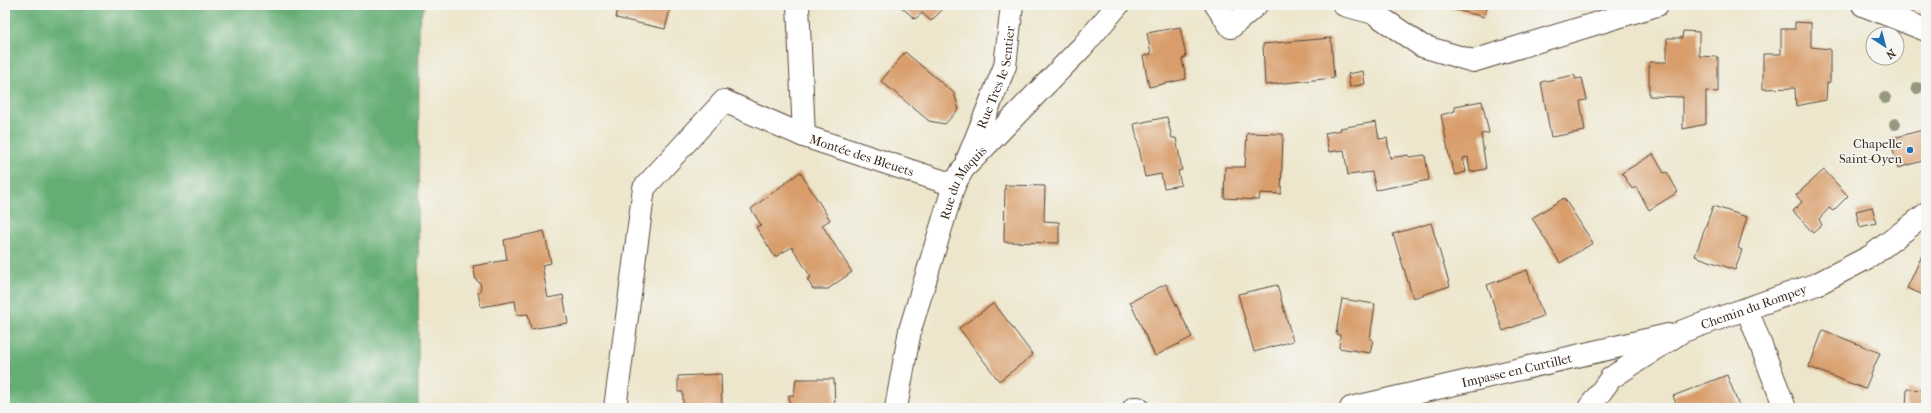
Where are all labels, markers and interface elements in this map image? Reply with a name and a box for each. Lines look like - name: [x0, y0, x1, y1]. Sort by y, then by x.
- street label: Rue Tres le Sentier: [974, 25, 1018, 131]
- north arrow: [1865, 26, 1905, 66]
- text: N: [1883, 46, 1898, 62]
- street label: Montée des Bleuets: [808, 131, 916, 179]
- place label: Chapelle Saint-Oyen: [1839, 136, 1903, 166]
- street label: Rue du Maquis: [937, 143, 990, 221]
- marker: Chapelle Saint-Oyen: [1905, 145, 1915, 155]
- street label: Chemin du Rompey: [1699, 281, 1810, 332]
- street label: Impasse en Curtillet: [1460, 350, 1574, 390]

